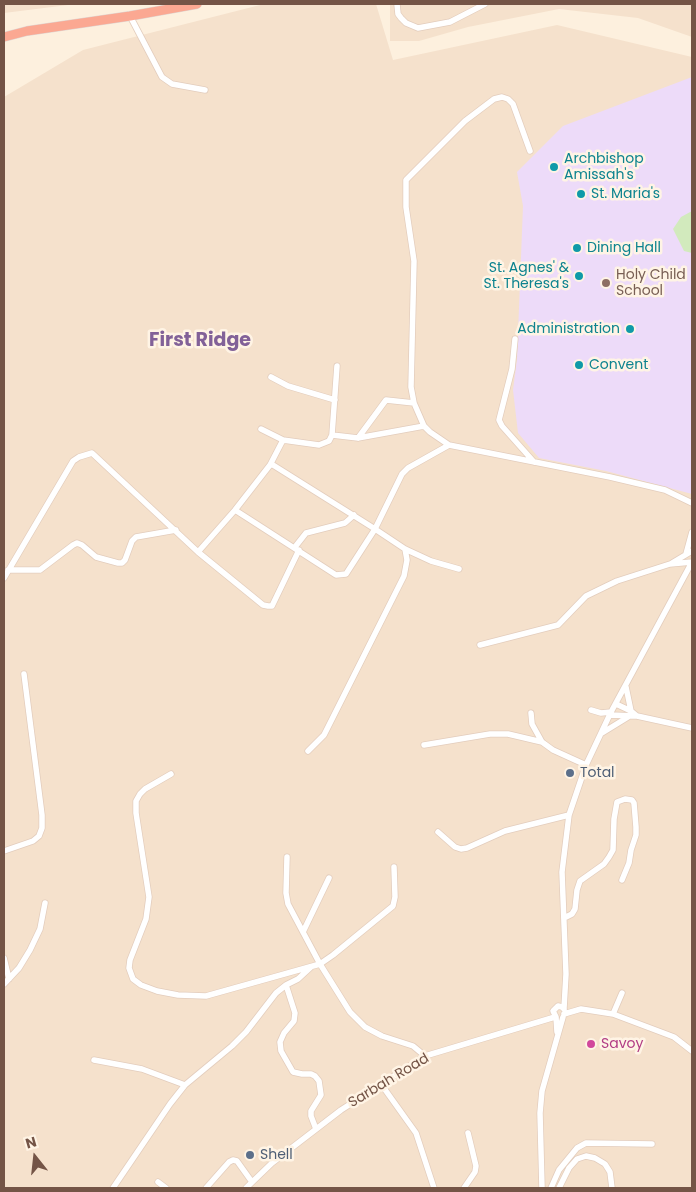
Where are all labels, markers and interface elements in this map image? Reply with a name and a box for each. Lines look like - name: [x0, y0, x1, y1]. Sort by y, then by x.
- place label: Archbishop Amissah's: [564, 151, 644, 184]
- marker: Archbishop Amissah's: [548, 161, 560, 173]
- place label: St. Maria's: [591, 186, 660, 202]
- marker: St. Maria's: [575, 188, 587, 200]
- place label: Dining Hall: [587, 240, 661, 256]
- marker: Dining Hall: [571, 242, 583, 254]
- place label: St. Agnes' & St. Theresa's: [484, 260, 569, 292]
- place label: Holy Child School: [616, 267, 686, 300]
- marker: St. Agnes' & St. Theresa's: [573, 270, 585, 282]
- marker: Holy Child School: [600, 277, 612, 289]
- place label: Administration: [517, 321, 620, 337]
- marker: Administration: [624, 323, 636, 335]
- district label: First Ridge: [149, 330, 251, 352]
- place label: Convent: [589, 357, 648, 373]
- marker: Convent: [573, 359, 585, 371]
- place label: Total: [580, 765, 615, 781]
- marker: Total: [564, 767, 576, 779]
- place label: Savoy: [601, 1036, 643, 1052]
- marker: Savoy: [585, 1038, 597, 1050]
- street label: Sarbah Road: [346, 1050, 432, 1112]
- north arrow: [10, 1132, 60, 1182]
- text: N: [23, 1132, 39, 1154]
- place label: Shell: [260, 1147, 293, 1163]
- marker: Shell: [244, 1149, 256, 1161]

